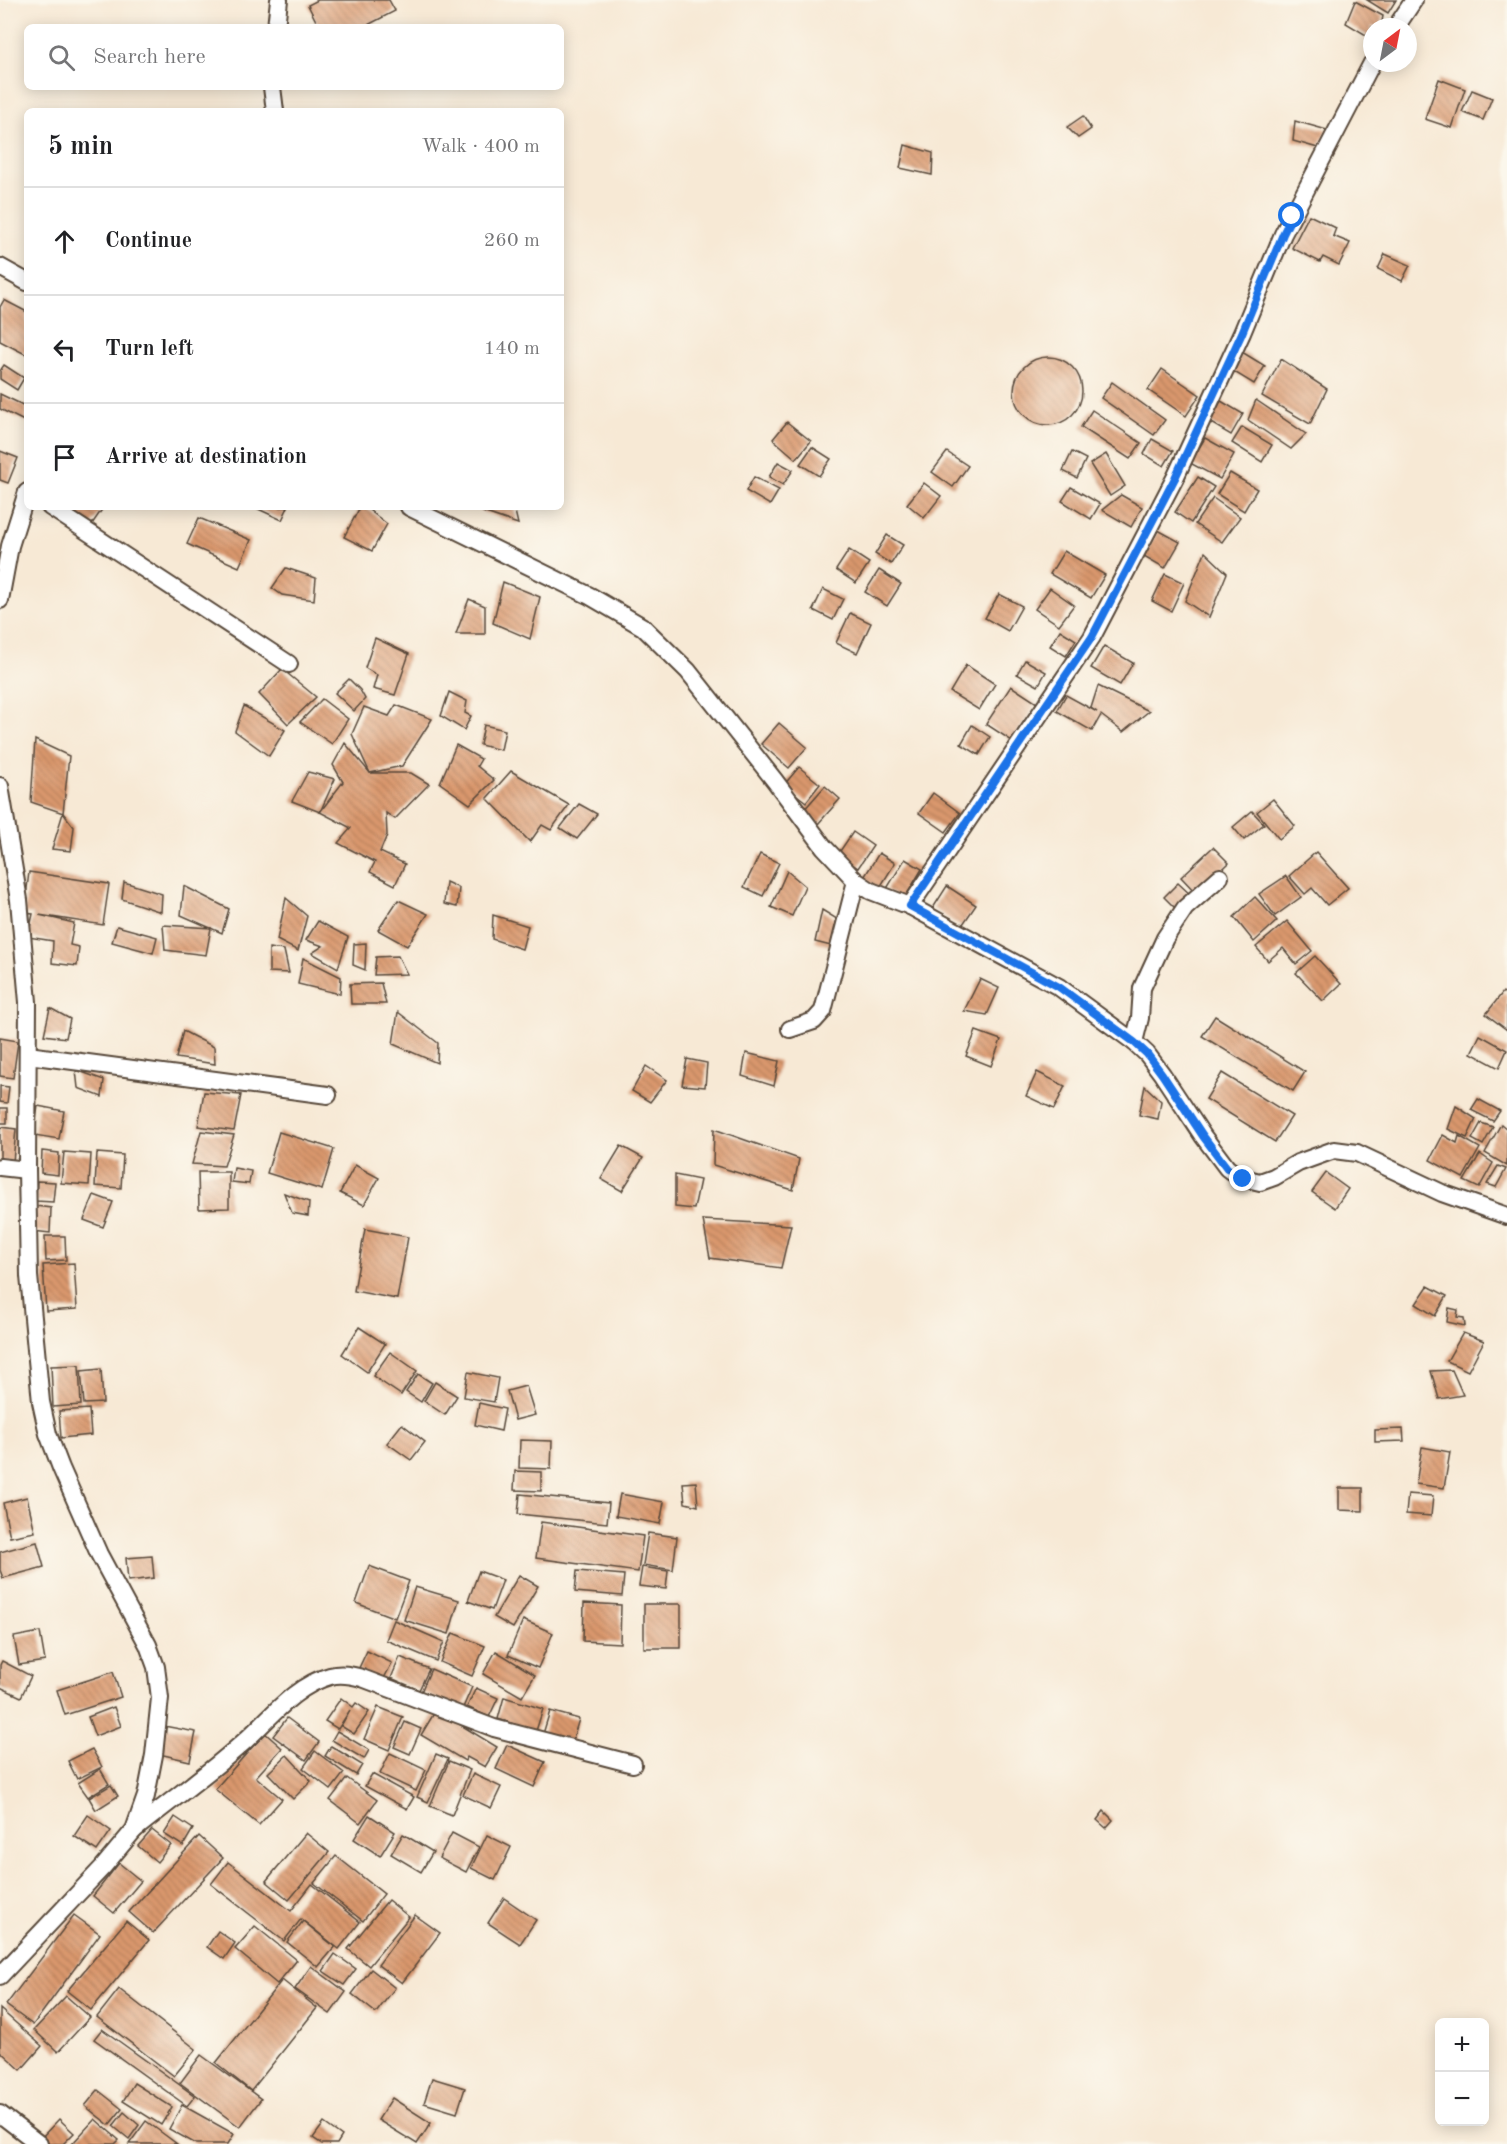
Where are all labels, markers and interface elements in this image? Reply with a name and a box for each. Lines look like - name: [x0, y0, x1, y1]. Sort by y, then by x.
- north arrow: [1363, 18, 1417, 72]
- search box: [24, 24, 564, 90]
- icon: search: [45, 41, 78, 74]
- text: Search here: [93, 46, 206, 68]
- text: 5 min: [48, 134, 113, 160]
- text: Walk · 400 m: [421, 137, 540, 157]
- route start: [1278, 202, 1304, 228]
- icon: ahead: [48, 225, 81, 258]
- text: Continue: [105, 230, 192, 252]
- text: 260 m: [484, 231, 540, 251]
- icon: left: [48, 333, 81, 366]
- text: Turn left: [105, 338, 194, 360]
- text: 140 m: [484, 339, 540, 359]
- icon: arrive: [48, 441, 81, 474]
- text: Arrive at destination: [105, 446, 307, 468]
- route end: [1229, 1165, 1255, 1191]
- map controls: [1435, 2018, 1489, 2126]
- button: +: [1435, 2018, 1489, 2072]
- button: −: [1435, 2072, 1489, 2126]

